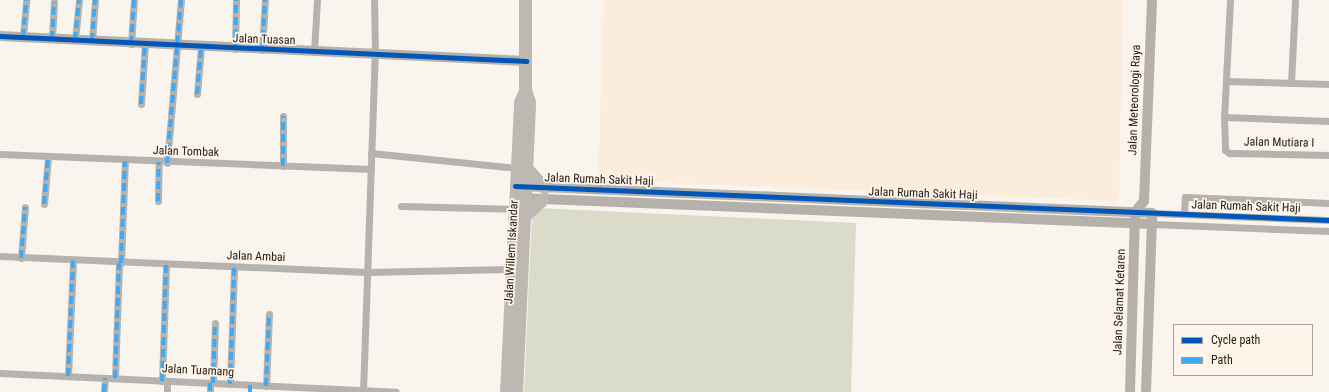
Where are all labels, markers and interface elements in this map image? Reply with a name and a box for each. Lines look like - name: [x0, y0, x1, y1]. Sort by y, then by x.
- street label: Jalan Tuasan: [232, 32, 296, 48]
- street label: Jalan Meteorologi Raya: [1126, 44, 1144, 156]
- street label: Jalan Mutiara I: [1244, 135, 1314, 151]
- street label: Jalan Tombak: [153, 144, 219, 160]
- street label: Jalan Rumah Sakit Haji: [544, 171, 654, 189]
- street label: Jalan Rumah Sakit Haji: [868, 185, 978, 203]
- street label: Jalan Rumah Sakit Haji: [1191, 198, 1301, 216]
- street label: Jalan Willem Iskandar: [502, 200, 522, 304]
- street label: Jalan Ambai: [226, 249, 286, 265]
- street label: Jalan Selamat Ketaren: [1111, 249, 1129, 355]
- legend: [1173, 324, 1313, 376]
- text: Cycle path: [1211, 333, 1260, 347]
- text: Path: [1211, 353, 1233, 367]
- street label: Jalan Tuamang: [161, 362, 235, 380]

